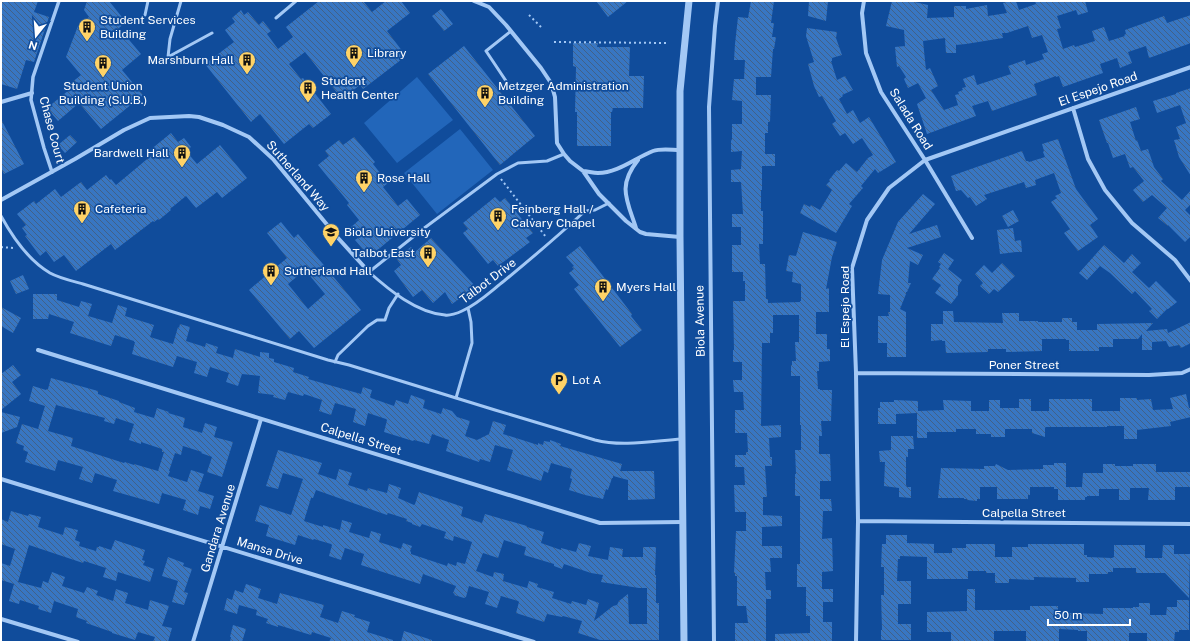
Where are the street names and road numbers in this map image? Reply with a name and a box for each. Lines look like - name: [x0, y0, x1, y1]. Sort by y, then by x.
- street label: El Espejo Road: [1057, 69, 1139, 109]
- street label: Salada Road: [887, 86, 935, 152]
- street label: Chase Court: [36, 95, 68, 165]
- street label: Sutherland Way: [264, 138, 333, 215]
- street label: Talbot Drive: [457, 255, 519, 307]
- street label: El Espejo Road: [838, 266, 852, 348]
- street label: Biola Avenue: [692, 285, 708, 357]
- street label: Poner Street: [989, 358, 1060, 372]
- street label: Calpella Street: [319, 420, 404, 458]
- street label: Gandara Avenue: [198, 482, 238, 574]
- street label: Calpella Street: [982, 506, 1066, 520]
- street label: Mansa Drive: [235, 534, 305, 568]

